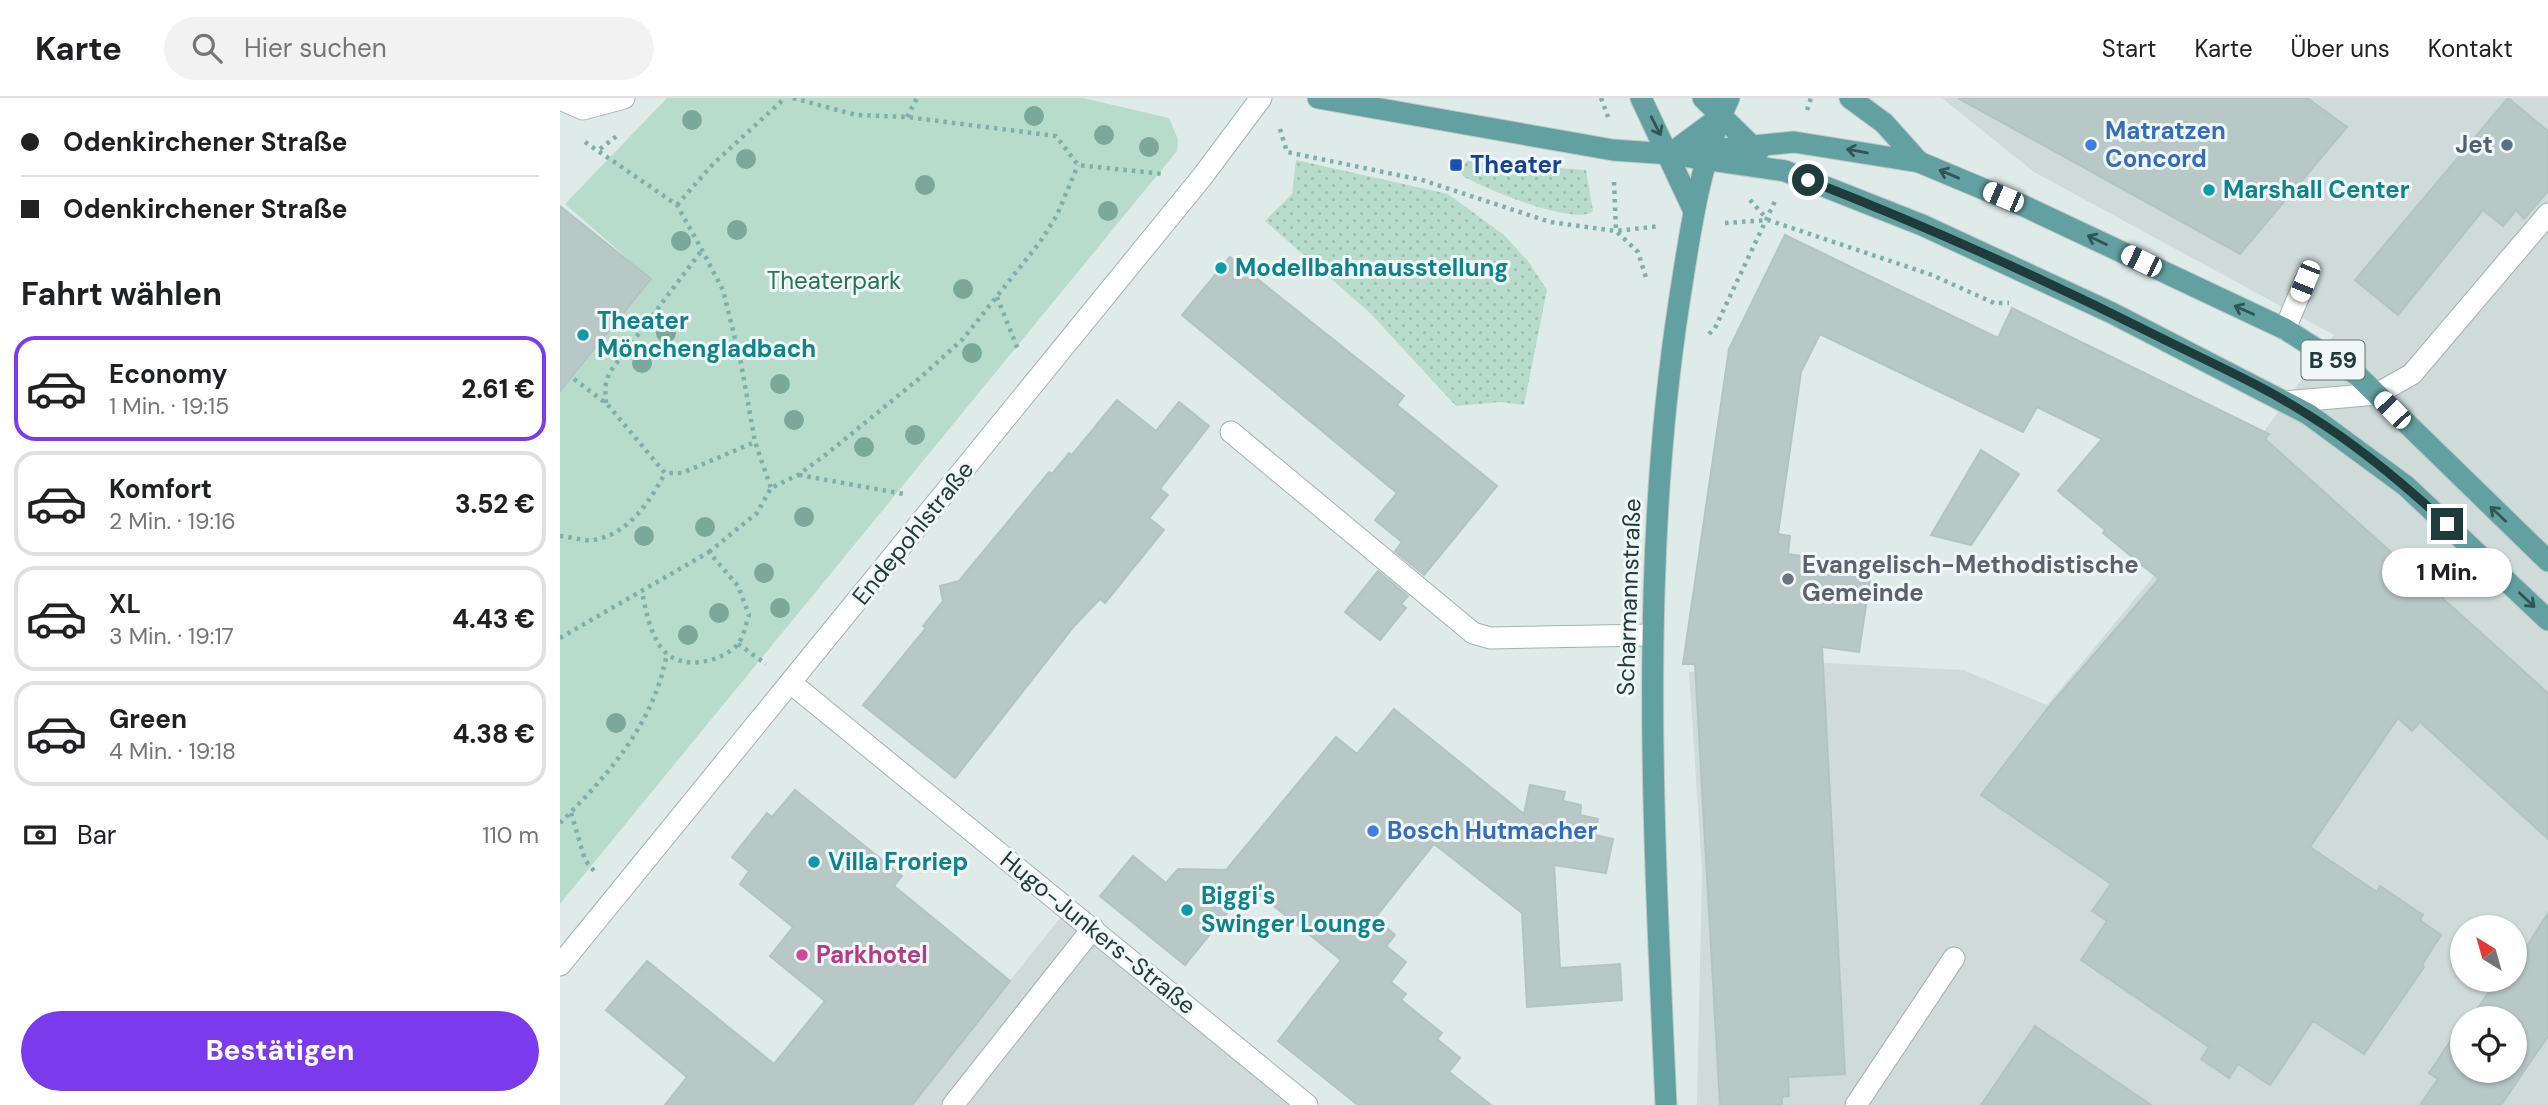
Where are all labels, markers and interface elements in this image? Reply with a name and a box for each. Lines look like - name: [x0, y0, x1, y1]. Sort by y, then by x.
- search box: [164, 17, 654, 80]
- text: Karte: [35, 27, 122, 70]
- icon: search: [188, 29, 226, 67]
- text: Hier suchen: [244, 31, 387, 65]
- text: Start: [2102, 33, 2156, 64]
- text: Karte: [2194, 33, 2253, 64]
- text: Über uns: [2291, 33, 2390, 64]
- text: Kontakt: [2428, 33, 2513, 64]
- one-way arrow: [1649, 115, 1663, 136]
- place label: Matratzen Concord: [2105, 115, 2226, 174]
- text: Odenkirchener Straße: [63, 125, 347, 159]
- place label: Jet: [2455, 129, 2493, 160]
- marker: Matratzen Concord: [2083, 137, 2099, 153]
- marker: Jet: [2499, 137, 2515, 153]
- one-way arrow: [1846, 144, 1869, 157]
- place label: Theater: [1470, 149, 1562, 180]
- marker: Theater: [1448, 157, 1464, 173]
- route start: [1792, 164, 1824, 196]
- one-way arrow: [1939, 167, 1960, 180]
- place label: Marshall Center: [2223, 174, 2410, 205]
- car: [1980, 179, 2027, 215]
- marker: Marshall Center: [2201, 182, 2217, 198]
- text: Odenkirchener Straße: [63, 192, 347, 226]
- one-way arrow: [2087, 233, 2109, 246]
- car: [2118, 242, 2165, 280]
- place label: Modellbahnausstellung: [1235, 252, 1509, 283]
- car: [2288, 258, 2323, 304]
- marker: Modellbahnausstellung: [1213, 260, 1229, 276]
- park label: Theaterpark: [767, 265, 901, 296]
- text: Fahrt wählen: [21, 273, 222, 315]
- one-way arrow: [2234, 303, 2255, 316]
- place label: Theater Mönchengladbach: [597, 305, 816, 364]
- marker: Theater Mönchengladbach: [575, 327, 591, 343]
- road number: B 59: [2302, 341, 2364, 380]
- icon: car: [25, 357, 88, 420]
- text: Economy: [109, 357, 227, 391]
- text: 2.61 €: [461, 372, 535, 406]
- car: [2370, 388, 2415, 432]
- text: 1 Min. · 19:15: [109, 391, 229, 421]
- street label: Endepohlstraße: [845, 454, 980, 611]
- icon: car: [25, 472, 88, 535]
- text: Komfort: [109, 472, 212, 506]
- text: 3.52 €: [455, 487, 535, 521]
- street label: Scharmannstraße: [1610, 498, 1647, 696]
- text: 2 Min. · 19:16: [109, 506, 236, 536]
- one-way arrow: [2490, 506, 2507, 523]
- route end: [2431, 508, 2463, 540]
- callout: 1 Min.: [2382, 548, 2512, 598]
- place label: Evangelisch-Methodistische Gemeinde: [1802, 549, 2139, 608]
- text: 1 Min.: [2417, 557, 2477, 587]
- marker: Evangelisch-Methodistische Gemeinde: [1780, 571, 1796, 587]
- icon: car: [25, 587, 88, 650]
- text: XL: [109, 587, 141, 621]
- one-way arrow: [2518, 591, 2535, 608]
- text: 4.43 €: [452, 602, 535, 636]
- text: 3 Min. · 19:17: [109, 621, 234, 651]
- icon: car: [25, 702, 88, 765]
- text: Green: [109, 702, 187, 736]
- text: 4.38 €: [452, 717, 535, 751]
- text: 4 Min. · 19:18: [109, 736, 236, 766]
- place label: Bosch Hutmacher: [1387, 815, 1598, 846]
- icon: cash: [21, 816, 59, 854]
- text: Bar: [77, 818, 116, 852]
- text: 110 m: [482, 820, 539, 850]
- marker: Bosch Hutmacher: [1365, 823, 1381, 839]
- street label: Hugo-Junkers-Straße: [994, 844, 1202, 1021]
- place label: Villa Froriep: [828, 846, 968, 877]
- marker: Villa Froriep: [806, 854, 822, 870]
- place label: Biggi's Swinger Lounge: [1201, 880, 1386, 939]
- marker: Biggi's Swinger Lounge: [1179, 902, 1195, 918]
- north arrow: [2450, 915, 2527, 992]
- map controls: [2450, 915, 2527, 1083]
- place label: Parkhotel: [816, 939, 928, 970]
- marker: Parkhotel: [794, 947, 810, 963]
- button: locate: [2450, 1006, 2527, 1083]
- button: Bestätigen: [21, 1011, 539, 1091]

